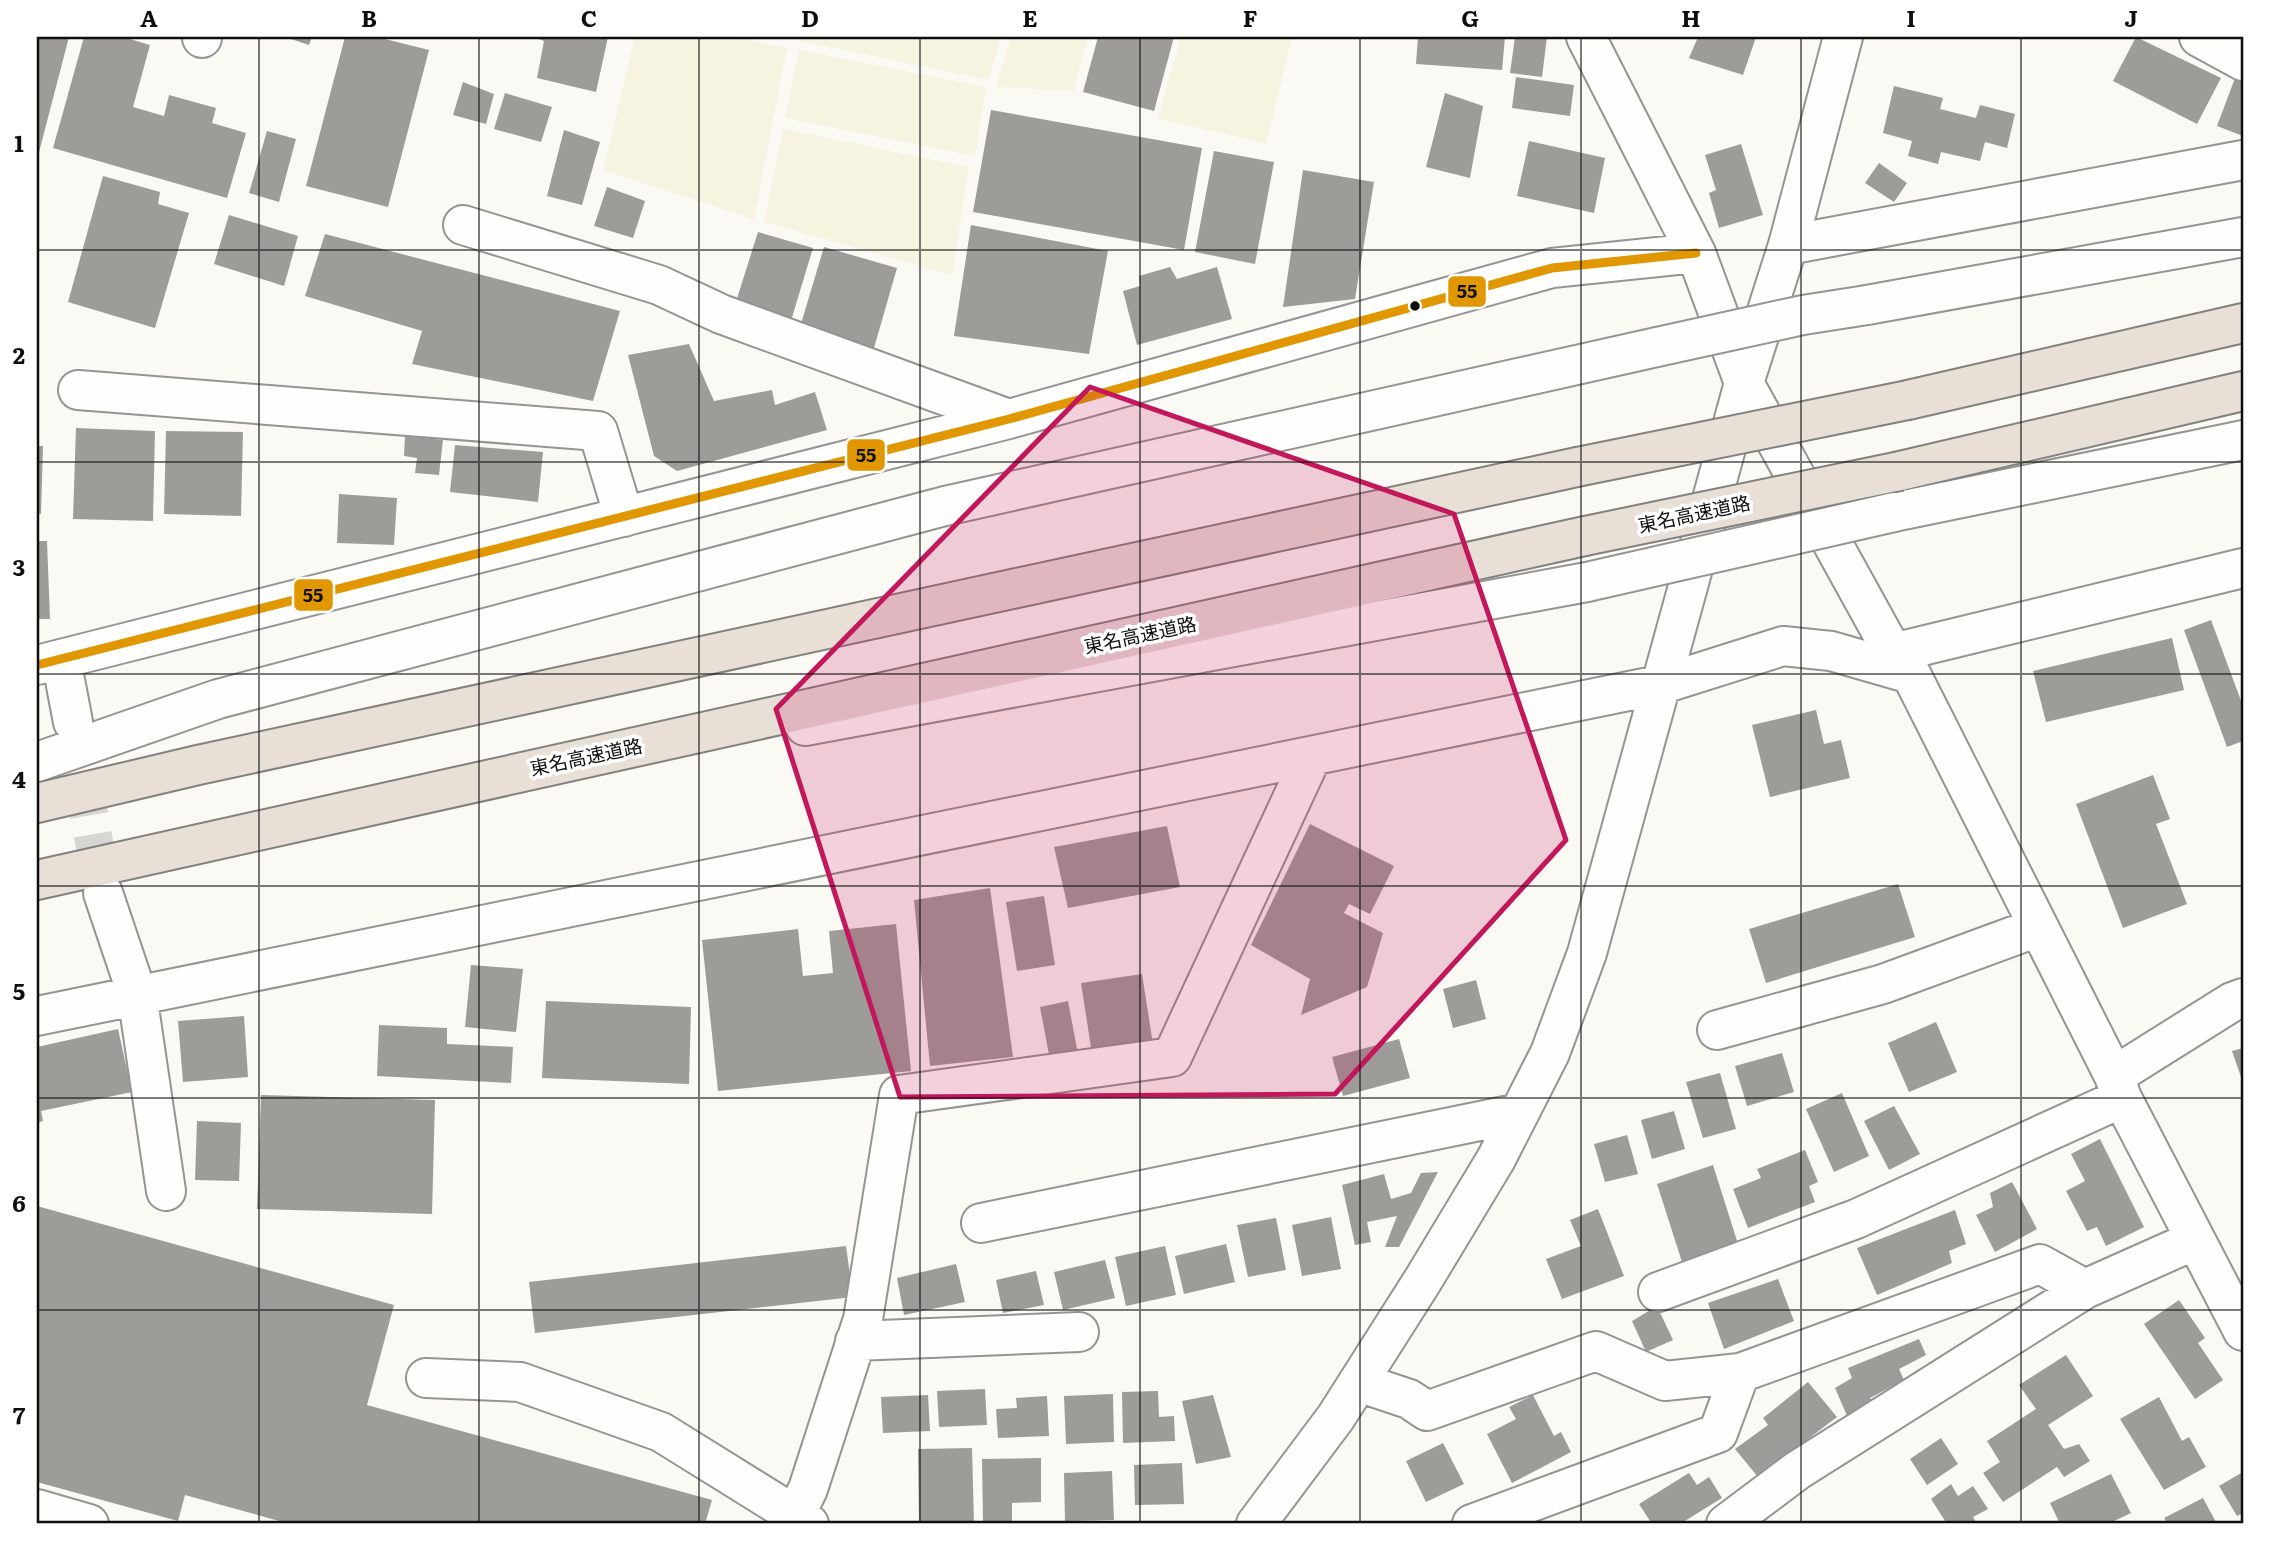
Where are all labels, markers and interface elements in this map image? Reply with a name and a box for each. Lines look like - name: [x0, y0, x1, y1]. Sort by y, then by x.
- text: A: [140, 0, 158, 34]
- text: B: [361, 0, 377, 34]
- text: C: [581, 0, 597, 34]
- text: D: [801, 0, 819, 34]
- text: E: [1022, 0, 1038, 34]
- text: F: [1243, 0, 1258, 34]
- text: G: [1461, 0, 1479, 34]
- text: H: [1681, 0, 1701, 34]
- text: I: [1906, 0, 1916, 34]
- text: J: [2124, 0, 2138, 34]
- text: 1: [14, 125, 24, 159]
- line badge: 55: [1447, 275, 1487, 308]
- text: 55: [1457, 276, 1477, 304]
- unlabelled marker: [1408, 299, 1422, 313]
- text: 2: [13, 337, 25, 371]
- line badge: 55: [846, 438, 886, 472]
- text: 55: [856, 440, 876, 468]
- street label: 東名高速道路: [1635, 487, 1752, 539]
- text: 3: [13, 549, 25, 583]
- line badge: 55: [293, 578, 334, 612]
- text: 55: [303, 580, 323, 608]
- street label: 東名高速道路: [1081, 608, 1198, 660]
- street label: 東名高速道路: [527, 730, 644, 782]
- text: 4: [12, 761, 26, 795]
- text: 5: [13, 973, 25, 1007]
- text: 6: [12, 1185, 26, 1219]
- text: 7: [13, 1397, 26, 1431]

